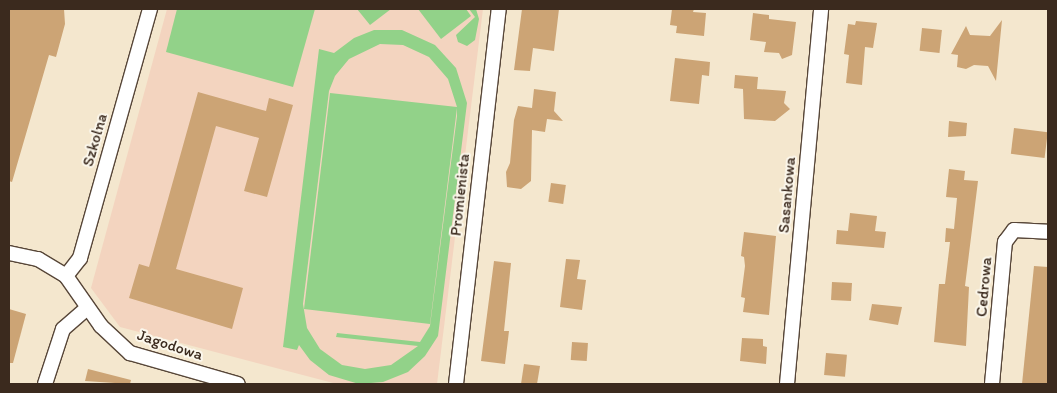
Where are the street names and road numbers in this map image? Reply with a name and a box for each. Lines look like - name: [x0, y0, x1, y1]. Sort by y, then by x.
- street label: Szkolna: [78, 111, 112, 169]
- street label: Promienista: [446, 153, 474, 237]
- street label: Sasankowa: [774, 156, 800, 234]
- street label: Cedrowa: [972, 256, 996, 318]
- street label: Jagodowa: [135, 325, 205, 365]

